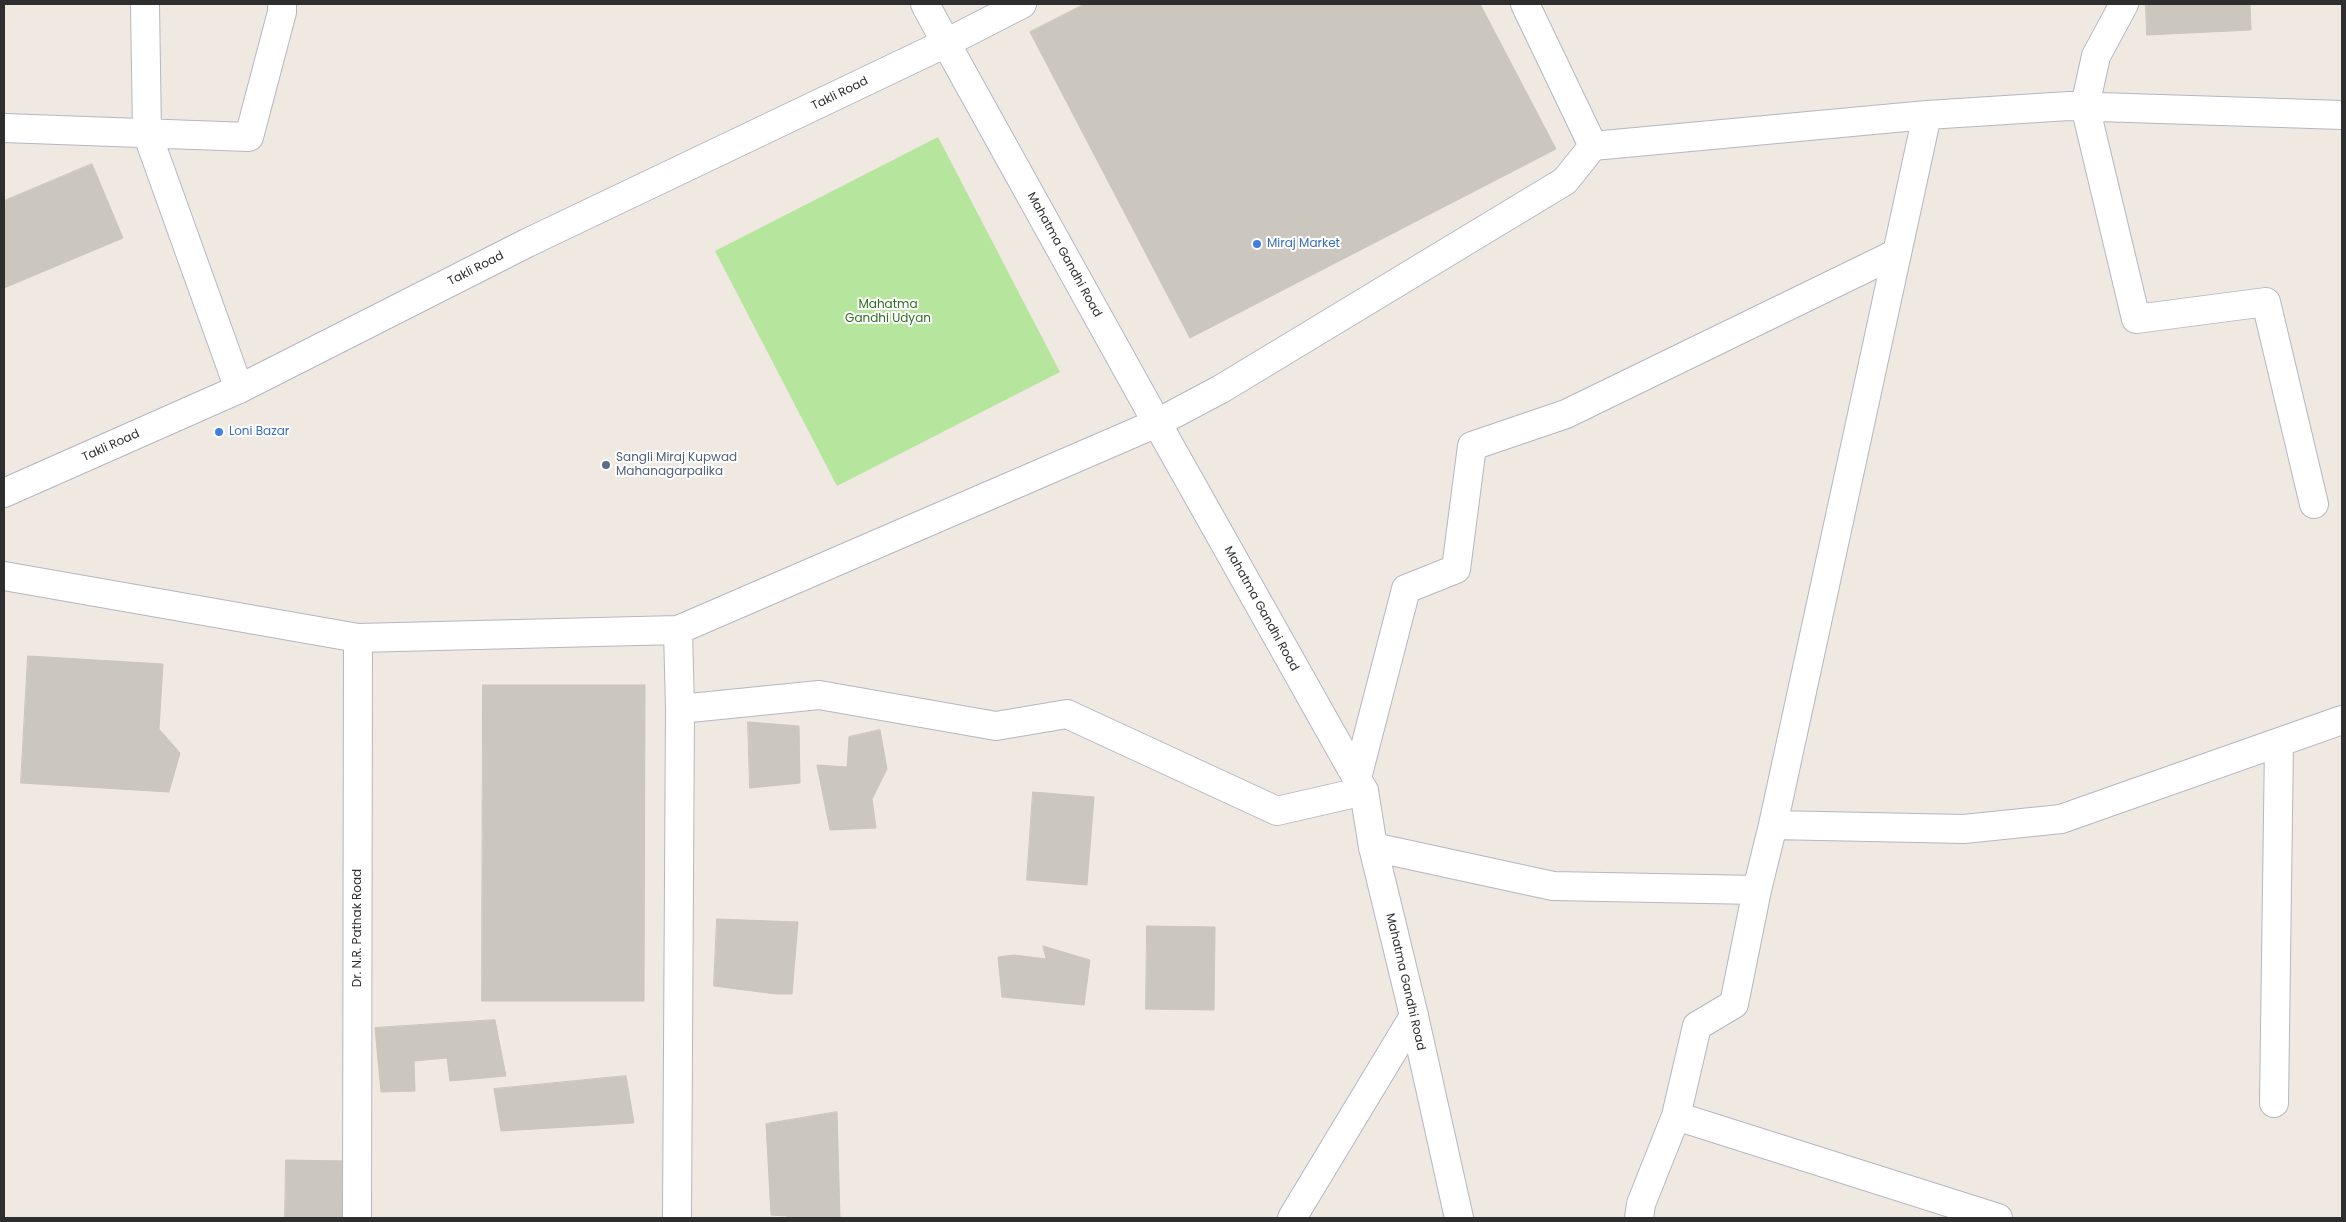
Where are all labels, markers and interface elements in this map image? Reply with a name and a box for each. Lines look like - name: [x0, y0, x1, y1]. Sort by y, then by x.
- street label: Takli Road: [809, 74, 871, 114]
- street label: Mahatma Gandhi Road: [1024, 190, 1104, 320]
- place label: Miraj Market: [1267, 237, 1340, 251]
- marker: Miraj Market: [1251, 238, 1263, 250]
- street label: Takli Road: [446, 249, 506, 289]
- park label: Mahatma Gandhi Udyan: [845, 298, 931, 326]
- place label: Loni Bazar: [229, 425, 289, 439]
- marker: Loni Bazar: [213, 426, 225, 438]
- street label: Takli Road: [80, 427, 142, 465]
- place label: Sangli Miraj Kupwad Mahanagarpalika: [616, 451, 737, 479]
- marker: Sangli Miraj Kupwad Mahanagarpalika: [600, 459, 612, 471]
- street label: Mahatma Gandhi Road: [1221, 544, 1301, 674]
- street label: Dr. N.R. Pathak Road: [351, 869, 365, 987]
- street label: Mahatma Gandhi Road: [1382, 912, 1428, 1052]

